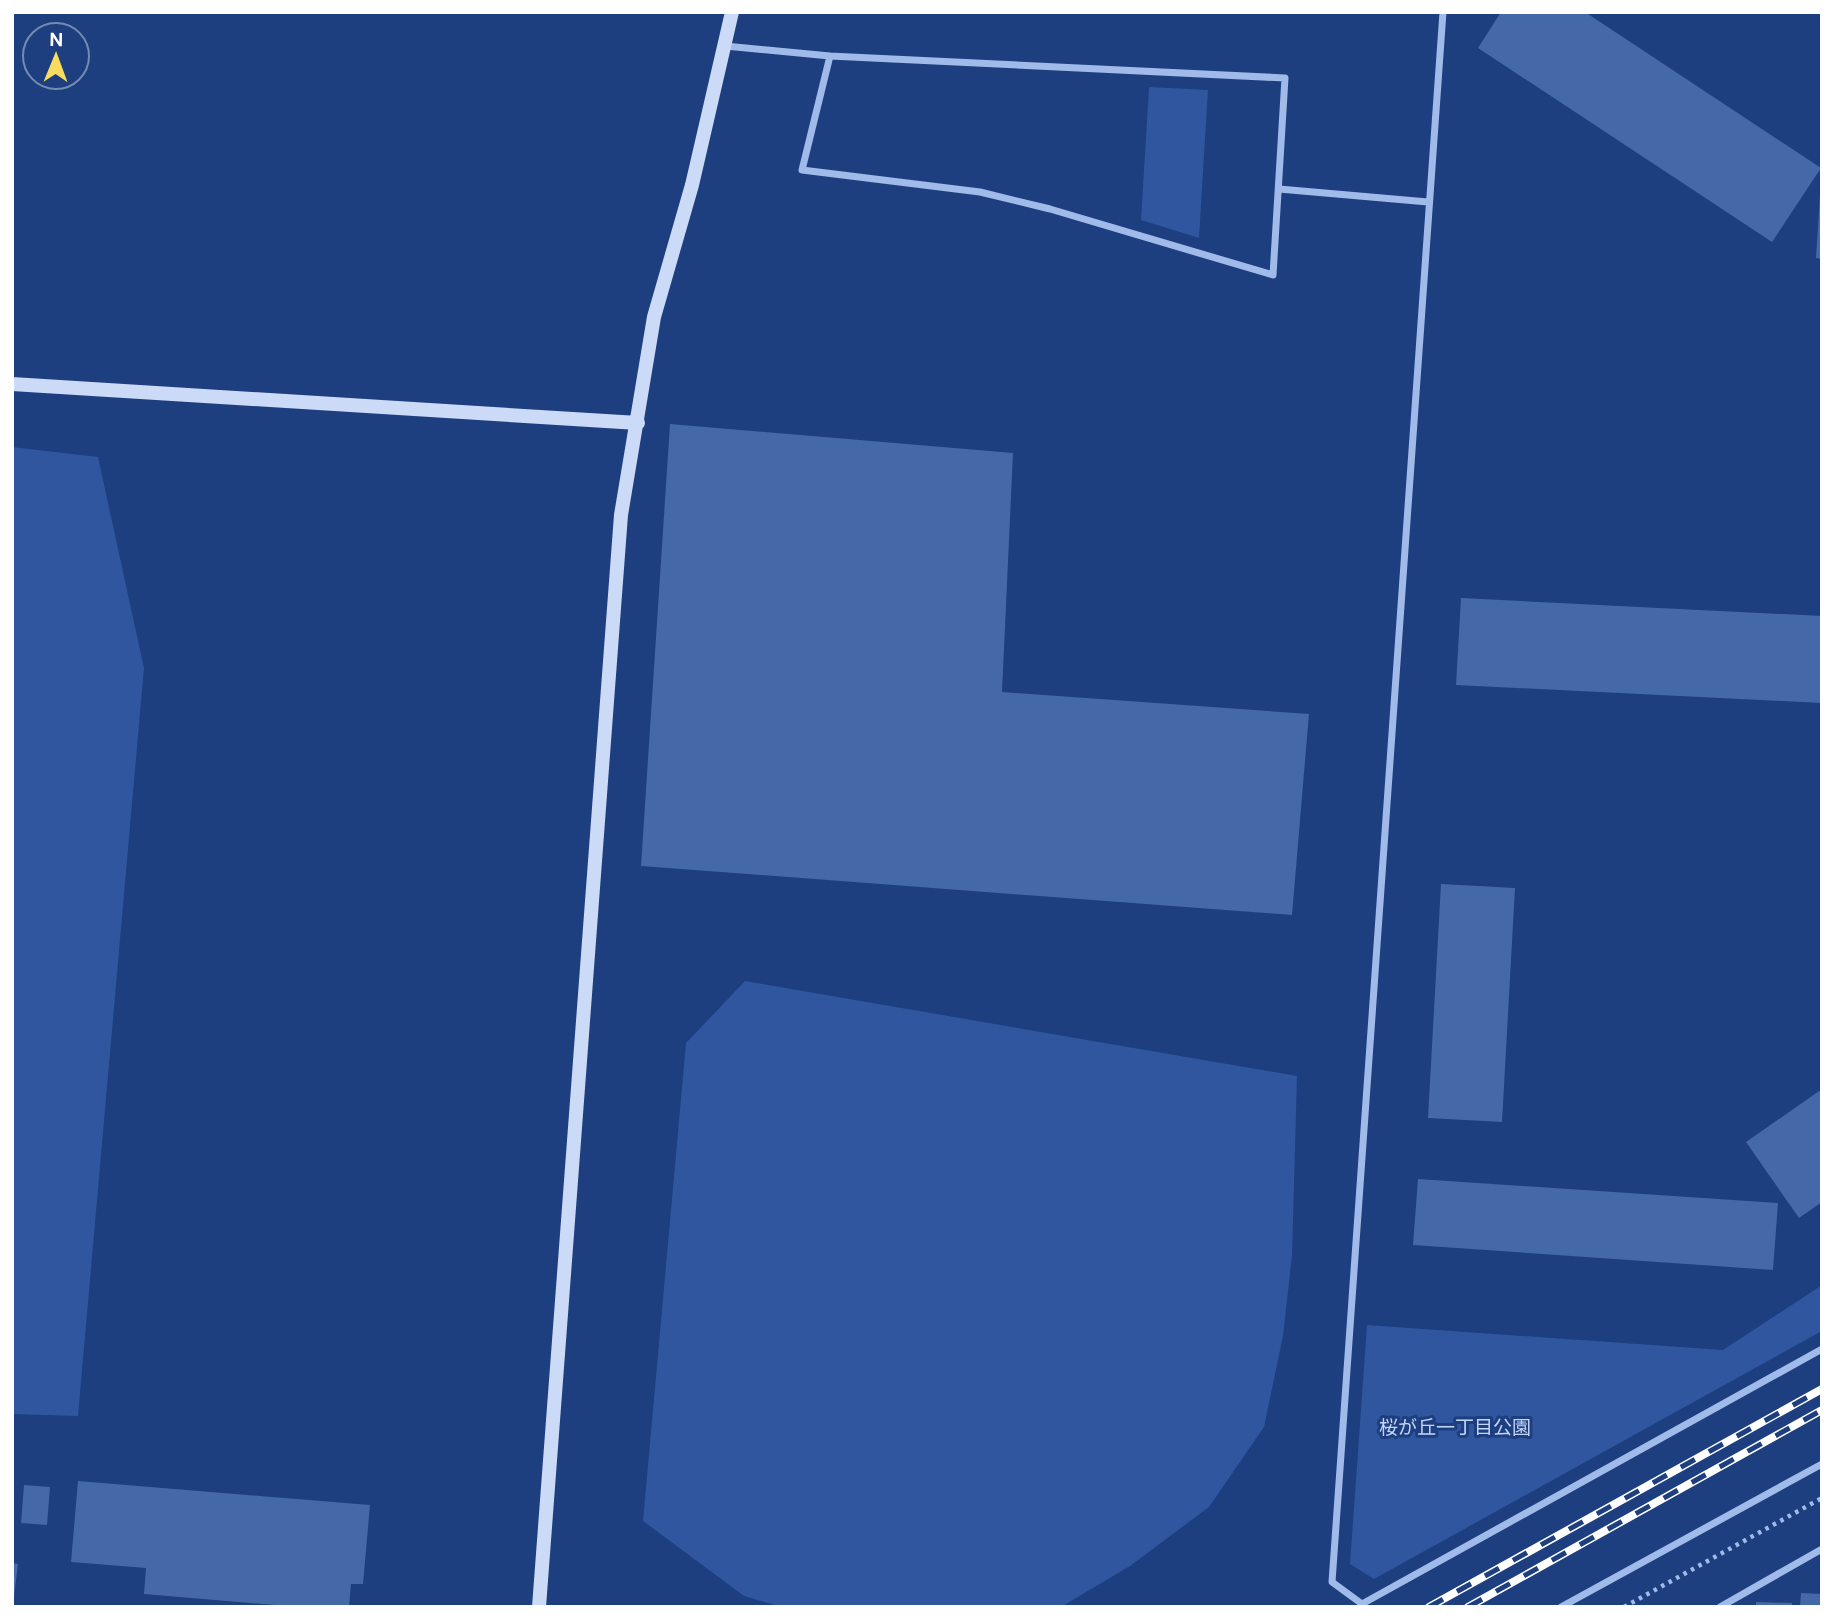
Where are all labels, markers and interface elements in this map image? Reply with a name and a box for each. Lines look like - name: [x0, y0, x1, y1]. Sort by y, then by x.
- north arrow: [21, 21, 91, 91]
- text: N: [49, 27, 63, 52]
- park label: 桜が丘一丁目公園: [1379, 1415, 1531, 1440]

